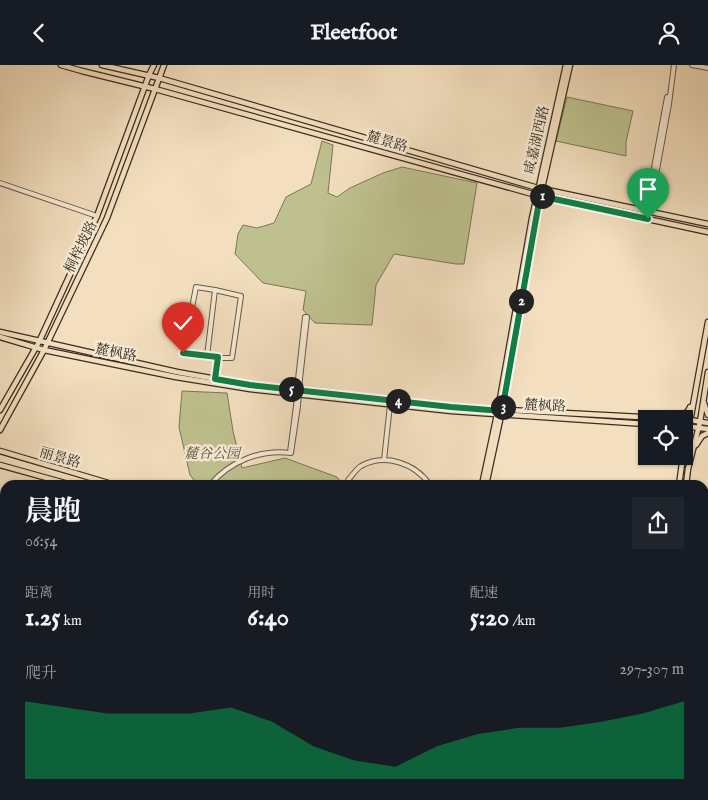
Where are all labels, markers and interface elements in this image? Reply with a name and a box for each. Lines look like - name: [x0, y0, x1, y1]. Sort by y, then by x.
- icon: back: [25, 19, 53, 47]
- text: Fleetfoot: [311, 19, 397, 47]
- icon: person: [655, 19, 683, 47]
- street label: 咸嘉湖西路: [520, 104, 554, 176]
- street label: 麓景路: [364, 128, 410, 156]
- pin: [627, 168, 669, 219]
- icon: arrive: [634, 175, 662, 203]
- pin: 1: [530, 183, 554, 209]
- text: 1: [540, 187, 545, 205]
- street label: 桐梓坡路: [61, 218, 101, 276]
- pin: 2: [508, 289, 534, 313]
- text: 2: [518, 292, 525, 310]
- pin: [162, 302, 204, 353]
- icon: check: [169, 309, 197, 337]
- street label: 麓枫路: [94, 340, 138, 366]
- pin: 5: [278, 377, 304, 401]
- text: 5: [289, 380, 294, 398]
- pin: 4: [386, 389, 410, 413]
- text: 4: [395, 392, 402, 410]
- pin: 3: [490, 395, 516, 419]
- street label: 麓枫路: [524, 396, 566, 416]
- text: 3: [501, 398, 506, 416]
- map controls: [638, 410, 693, 465]
- button: locate: [638, 410, 693, 465]
- street label: 丽景路: [37, 444, 83, 472]
- park label: 麓谷公园: [184, 445, 242, 463]
- text: 晨跑: [25, 495, 81, 530]
- button: share: [632, 497, 684, 549]
- text: 06:54: [25, 532, 57, 552]
- text: 距离: [25, 584, 53, 602]
- text: 用时: [247, 584, 275, 602]
- text: 配速: [470, 584, 498, 602]
- text: 1.25: [25, 602, 60, 634]
- text: 6:40: [247, 602, 289, 634]
- text: 5:20: [470, 602, 509, 634]
- text: km: [60, 612, 82, 630]
- text: /km: [509, 612, 535, 630]
- text: 297–307 m: [620, 660, 684, 680]
- text: 爬升: [25, 664, 57, 684]

